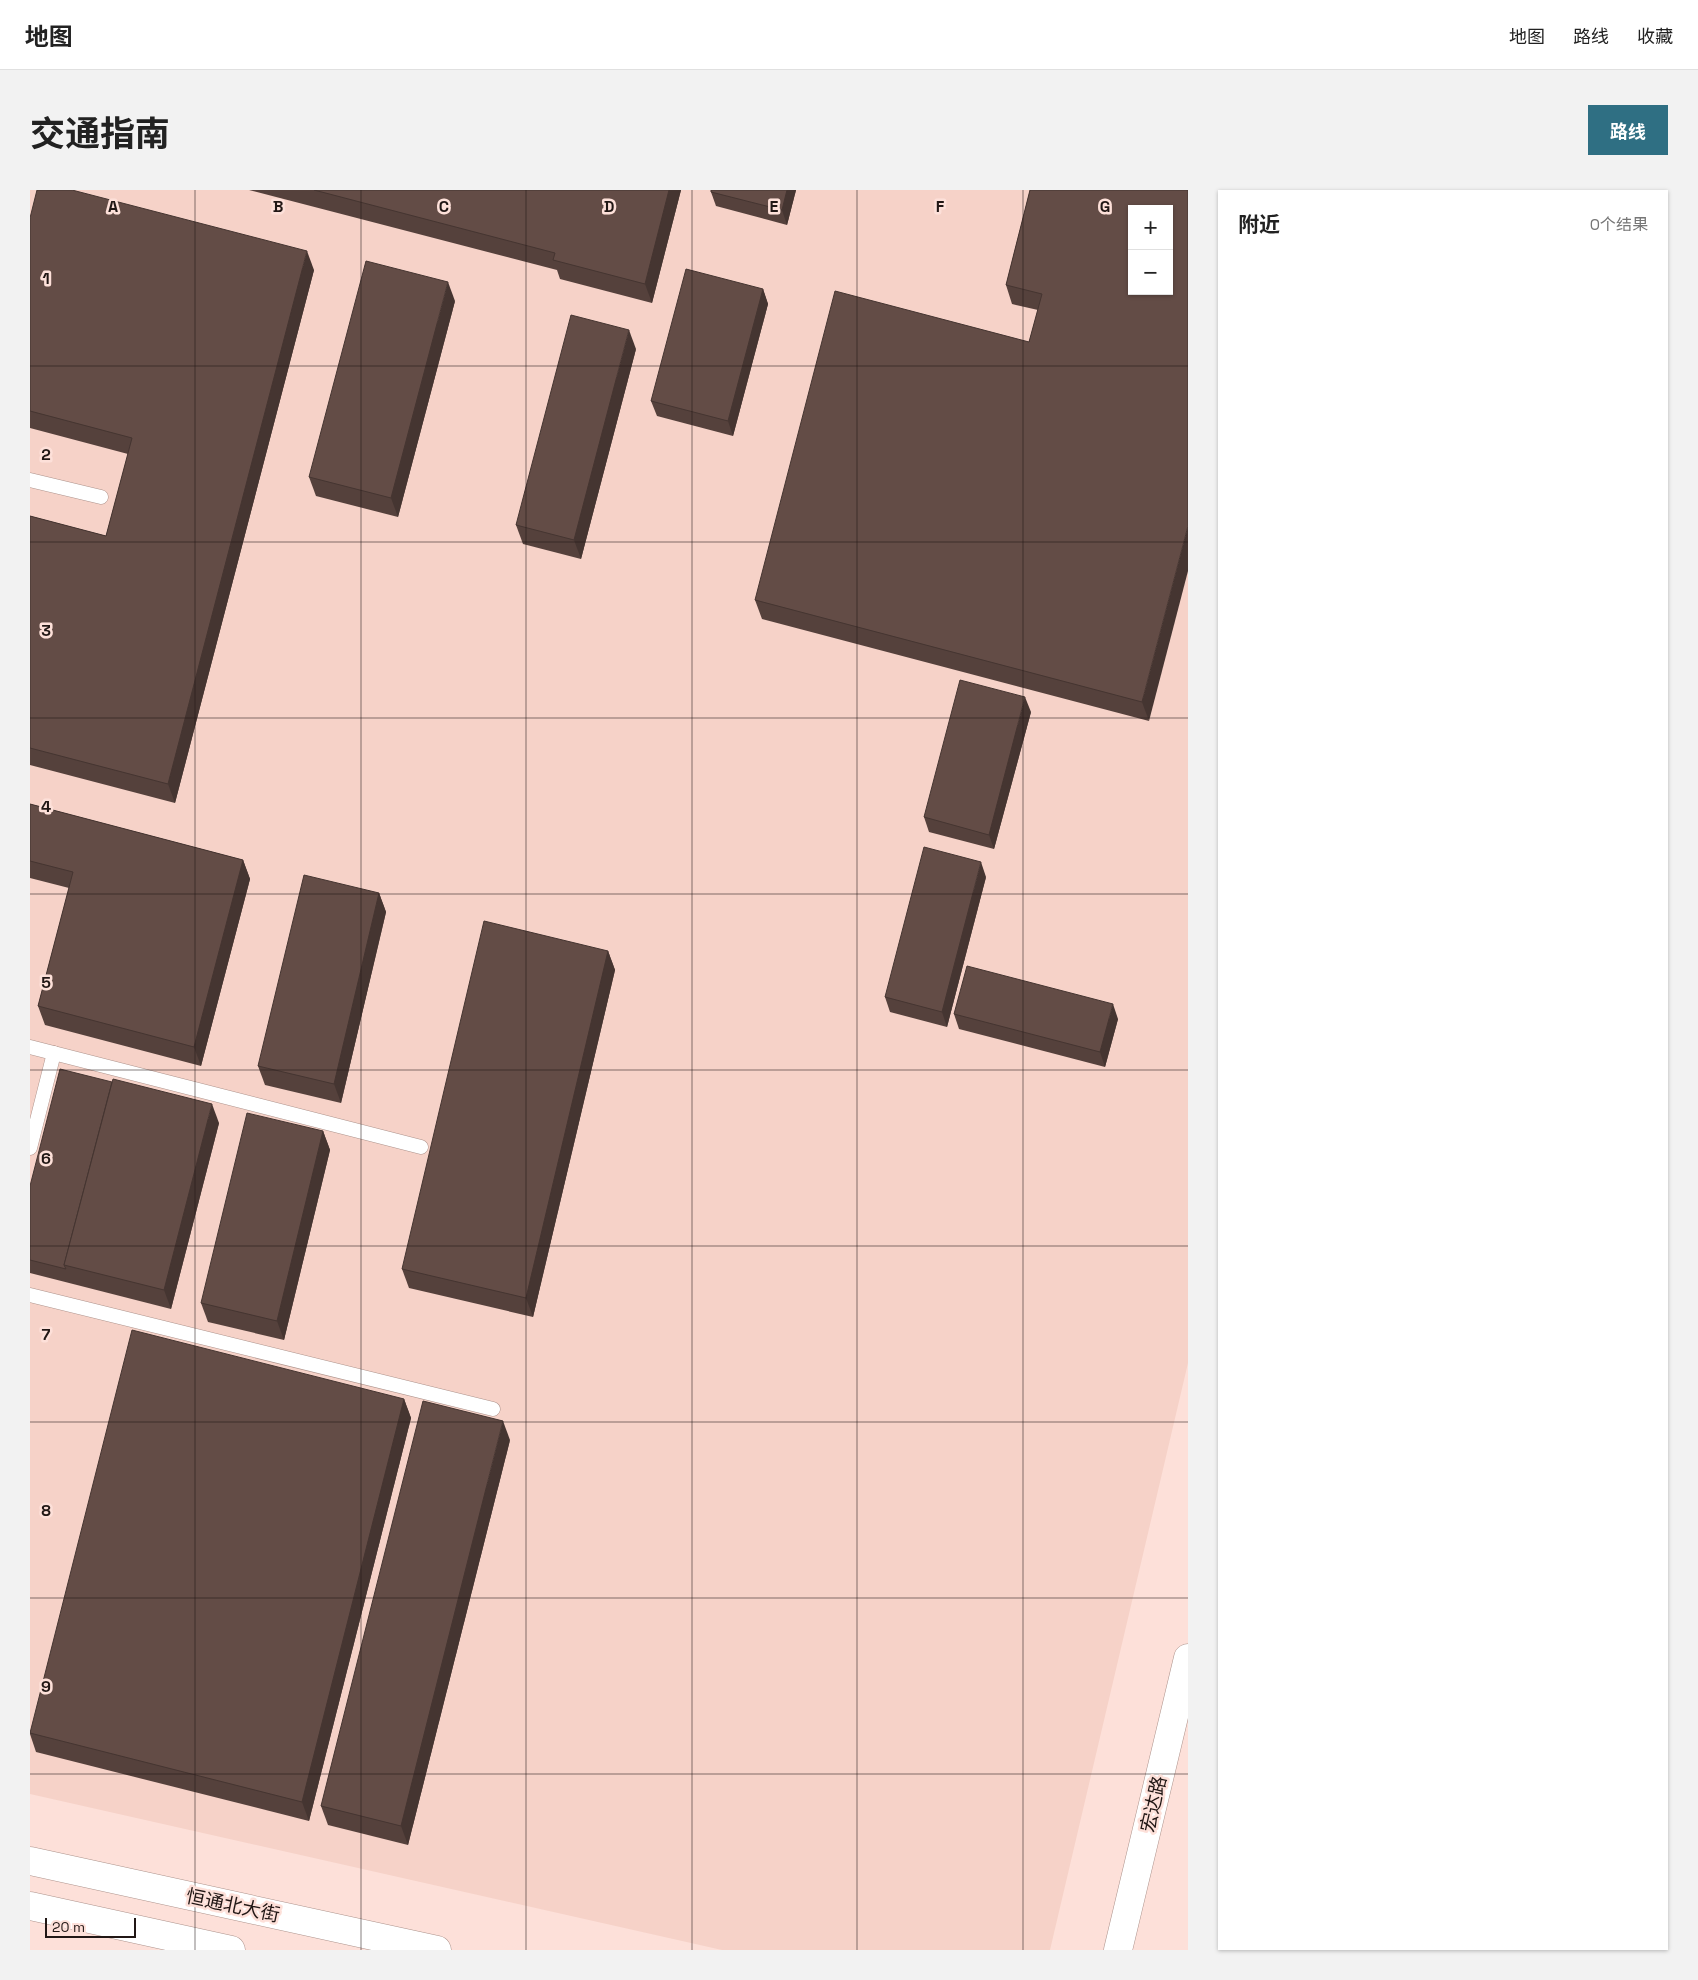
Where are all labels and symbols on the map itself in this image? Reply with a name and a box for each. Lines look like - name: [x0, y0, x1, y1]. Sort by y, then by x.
- text: A: [108, 196, 118, 217]
- text: B: [273, 196, 283, 217]
- text: C: [439, 196, 449, 217]
- text: D: [604, 196, 614, 217]
- text: E: [770, 196, 779, 217]
- text: F: [936, 196, 945, 217]
- text: G: [1100, 196, 1110, 217]
- text: 1: [42, 268, 50, 289]
- text: 2: [41, 444, 51, 465]
- text: 3: [41, 620, 51, 641]
- text: 4: [41, 796, 51, 817]
- text: 5: [41, 972, 51, 993]
- text: 6: [41, 1148, 51, 1169]
- text: 7: [42, 1324, 51, 1345]
- text: 8: [41, 1500, 51, 1521]
- text: 9: [41, 1676, 51, 1697]
- street label: 宏达路: [1135, 1774, 1172, 1835]
- street label: 恒通北大街: [184, 1883, 282, 1928]
- scale bar: [45, 1915, 136, 1938]

